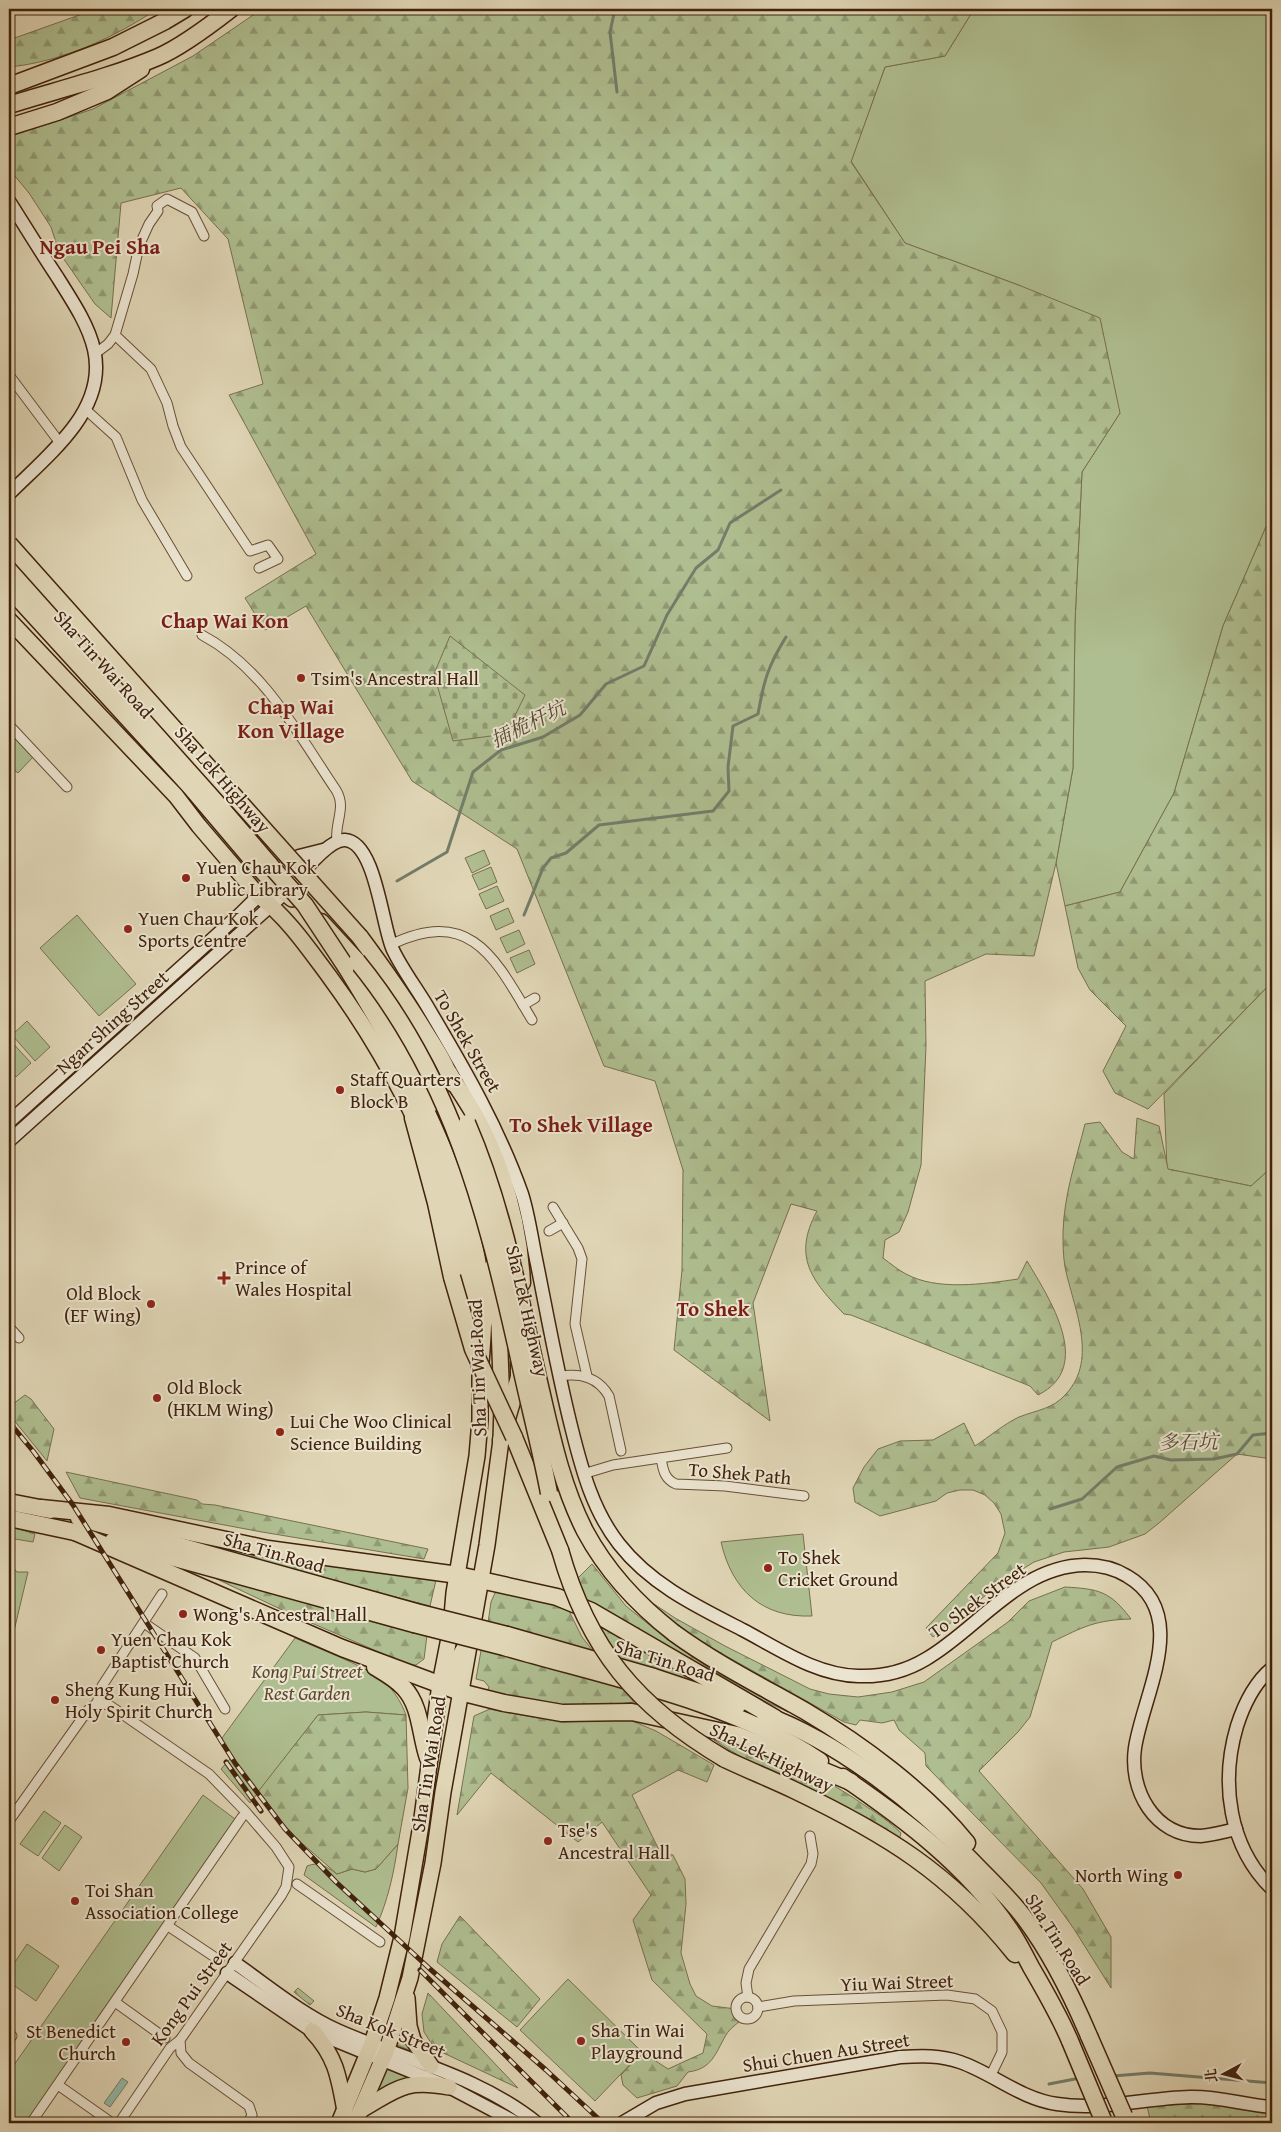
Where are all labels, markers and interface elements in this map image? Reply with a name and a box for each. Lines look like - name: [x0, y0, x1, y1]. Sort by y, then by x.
- district label: Ngau Pei Sha: [40, 231, 160, 262]
- street label: Sha Tin Wai Road: [48, 603, 161, 725]
- district label: Chap Wai Kon: [161, 605, 289, 636]
- place label: Tsim's Ancestral Hall: [311, 664, 479, 692]
- marker: Tsim's Ancestral Hall: [295, 672, 307, 684]
- district label: Chap Wai Kon Village: [237, 691, 345, 746]
- water label: 插桅杆坑: [485, 692, 573, 754]
- street label: Sha Lek Highway: [168, 719, 278, 839]
- place label: Yuen Chau Kok Public Library: [196, 853, 317, 903]
- marker: Yuen Chau Kok Public Library: [180, 872, 192, 884]
- place label: Yuen Chau Kok Sports Centre: [138, 904, 259, 954]
- marker: Yuen Chau Kok Sports Centre: [122, 923, 134, 935]
- street label: Ngan Shing Street: [49, 963, 175, 1080]
- street label: To Shek Street: [427, 984, 509, 1098]
- place label: Staff Quarters Block B: [350, 1065, 461, 1115]
- marker: Staff Quarters Block B: [334, 1084, 346, 1096]
- district label: To Shek Village: [509, 1109, 653, 1140]
- street label: Sha Lek Highway: [499, 1242, 557, 1380]
- place label: Prince of Wales Hospital: [235, 1253, 352, 1303]
- marker: Prince of Wales Hospital: [217, 1271, 231, 1285]
- place label: Old Block (EF Wing): [64, 1279, 141, 1329]
- district label: To Shek: [676, 1293, 751, 1324]
- marker: Old Block (EF Wing): [145, 1298, 157, 1310]
- street label: Sha Tin Wai Road: [461, 1298, 493, 1437]
- place label: Old Block (HKLM Wing): [167, 1373, 274, 1423]
- marker: Old Block (HKLM Wing): [151, 1392, 163, 1404]
- place label: Lui Che Woo Clinical Science Building: [290, 1407, 452, 1457]
- marker: Lui Che Woo Clinical Science Building: [274, 1426, 286, 1438]
- water label: 多石坑: [1158, 1426, 1221, 1457]
- street label: To Shek Path: [687, 1455, 793, 1491]
- street label: Sha Tin Road: [220, 1524, 329, 1580]
- place label: To Shek Cricket Ground: [778, 1543, 899, 1593]
- street label: To Shek Street: [922, 1555, 1032, 1645]
- marker: To Shek Cricket Ground: [762, 1562, 774, 1574]
- place label: Wong's Ancestral Hall: [193, 1600, 367, 1628]
- marker: Wong's Ancestral Hall: [177, 1608, 189, 1620]
- place label: Yuen Chau Kok Baptist Church: [111, 1625, 232, 1675]
- street label: Sha Tin Road: [611, 1631, 720, 1689]
- marker: Yuen Chau Kok Baptist Church: [95, 1644, 107, 1656]
- park label: Kong Pui Street Rest Garden: [251, 1657, 363, 1707]
- place label: Sheng Kung Hui Holy Spirit Church: [65, 1675, 213, 1725]
- street label: Sha Tin Wai Road: [403, 1693, 453, 1834]
- marker: Sheng Kung Hui Holy Spirit Church: [49, 1694, 61, 1706]
- street label: Sha Lek Highway: [705, 1715, 839, 1799]
- place label: Tse's Ancestral Hall: [558, 1816, 670, 1866]
- marker: Tse's Ancestral Hall: [542, 1835, 554, 1847]
- place label: North Wing: [1075, 1861, 1169, 1889]
- marker: North Wing: [1172, 1869, 1184, 1881]
- place label: Toi Shan Association College: [85, 1876, 239, 1926]
- street label: Sha Tin Road: [1019, 1888, 1098, 1991]
- marker: Toi Shan Association College: [69, 1895, 81, 1907]
- street label: Kong Pui Street: [143, 1935, 239, 2051]
- street label: Yiu Wai Street: [840, 1966, 954, 1998]
- street label: Sha Kok Street: [332, 1995, 450, 2065]
- place label: Sha Tin Wai Playground: [591, 2016, 685, 2066]
- place label: St Benedict Church: [26, 2017, 116, 2067]
- street label: Shui Chuen Au Street: [740, 2025, 912, 2079]
- marker: Sha Tin Wai Playground: [575, 2035, 587, 2047]
- marker: St Benedict Church: [120, 2036, 132, 2048]
- north arrow: [1198, 2050, 1248, 2100]
- text: 北: [1200, 2067, 1222, 2084]

